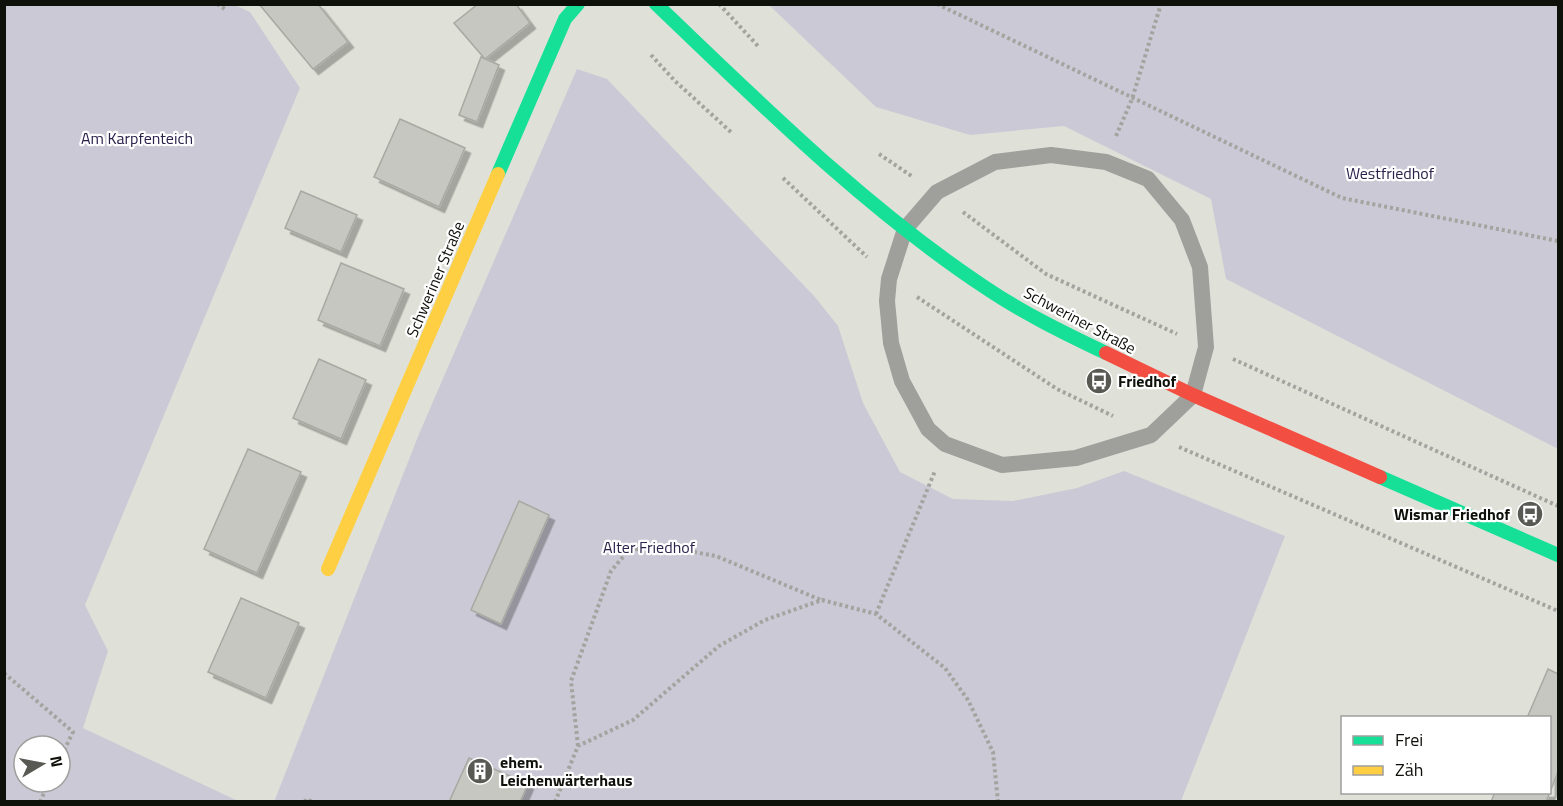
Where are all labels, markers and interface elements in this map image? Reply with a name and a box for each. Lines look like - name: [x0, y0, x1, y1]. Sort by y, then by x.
- park label: Am Karpfenteich: [81, 126, 193, 150]
- park label: Westfriedhof: [1346, 161, 1435, 185]
- street label: Schweriner Straße: [400, 217, 470, 341]
- street label: Schweriner Straße: [1020, 280, 1140, 360]
- bus stop icon: Friedhof: [1084, 366, 1114, 396]
- place label: Friedhof: [1118, 369, 1177, 393]
- bus stop icon: Wismar Friedhof: [1515, 499, 1545, 529]
- place label: Wismar Friedhof: [1394, 502, 1510, 526]
- park label: Alter Friedhof: [603, 535, 696, 559]
- legend: [1341, 716, 1551, 794]
- text: Frei: [1395, 726, 1423, 753]
- north arrow: [12, 734, 72, 794]
- place label: ehem. Leichenwärterhaus: [500, 750, 633, 792]
- text: N: [44, 754, 70, 769]
- building icon: ehem. Leichenwärterhaus: [465, 756, 495, 786]
- text: Zäh: [1395, 756, 1423, 783]

